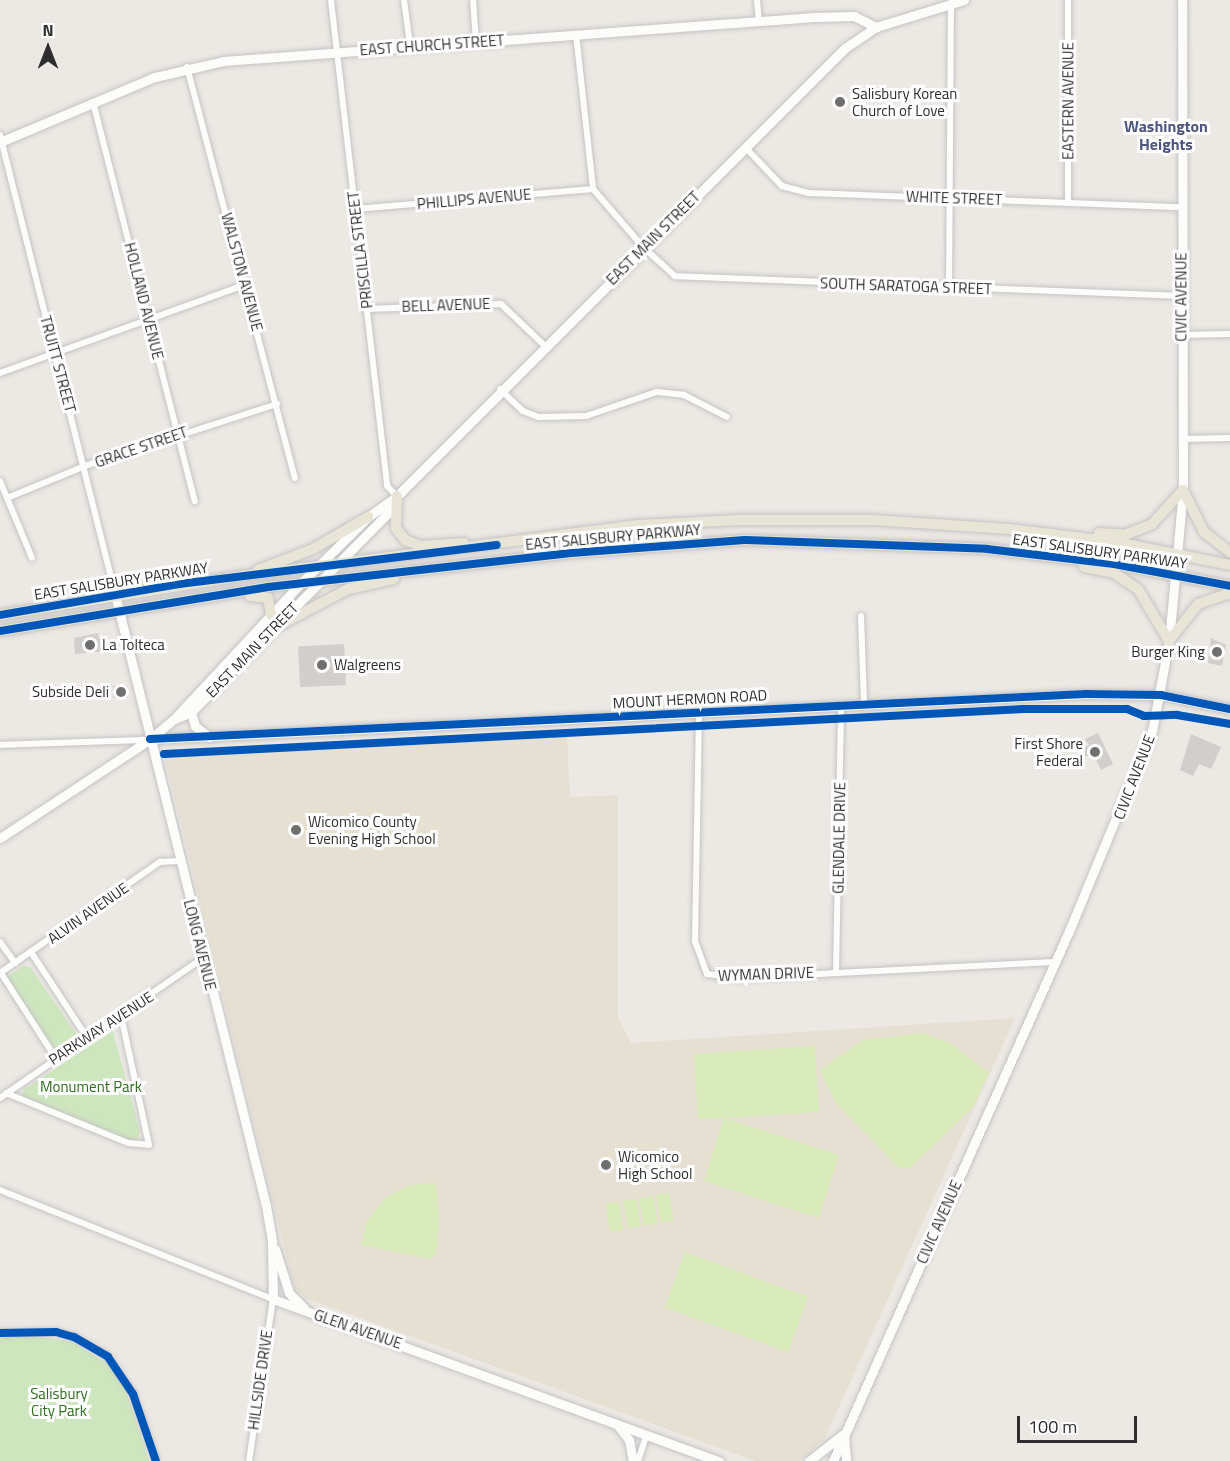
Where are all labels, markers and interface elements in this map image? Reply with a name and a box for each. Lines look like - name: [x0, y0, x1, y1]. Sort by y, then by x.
- north arrow: [18, 18, 78, 78]
- text: N: [42, 18, 54, 42]
- street label: EAST CHURCH STREET: [359, 31, 505, 59]
- street label: EASTERN AVENUE: [1059, 42, 1077, 160]
- place label: Salisbury Korean Church of Love: [852, 84, 957, 119]
- marker: Salisbury Korean Church of Love: [833, 95, 847, 109]
- district label: Washington Heights: [1124, 116, 1208, 154]
- street label: PHILLIPS AVENUE: [416, 185, 532, 213]
- street label: EAST MAIN STREET: [602, 187, 704, 289]
- street label: WHITE STREET: [906, 187, 1002, 209]
- street label: PRISCILLA STREET: [344, 190, 376, 310]
- street label: WALSTON AVENUE: [218, 211, 266, 333]
- street label: HOLLAND AVENUE: [121, 241, 167, 361]
- street label: CIVIC AVENUE: [1172, 252, 1190, 342]
- street label: SOUTH SARATOGA STREET: [820, 274, 992, 298]
- street label: BELL AVENUE: [401, 294, 491, 316]
- street label: TRUITT STREET: [36, 314, 80, 414]
- street label: GRACE STREET: [92, 423, 190, 471]
- street label: EAST SALISBURY PARKWAY: [525, 520, 701, 554]
- street label: EAST SALISBURY PARKWAY: [1012, 530, 1188, 572]
- street label: EAST SALISBURY PARKWAY: [33, 558, 209, 604]
- street label: EAST MAIN STREET: [202, 599, 302, 701]
- place label: La Tolteca: [102, 636, 165, 654]
- marker: La Tolteca: [83, 638, 97, 652]
- place label: Burger King: [1131, 643, 1205, 661]
- marker: Burger King: [1210, 645, 1224, 659]
- place label: Walgreens: [334, 656, 401, 674]
- marker: Walgreens: [315, 658, 329, 672]
- place label: Subside Deli: [32, 683, 109, 701]
- marker: Subside Deli: [114, 685, 128, 699]
- street label: MOUNT HERMON ROAD: [612, 686, 768, 712]
- street label: CIVIC AVENUE: [1110, 732, 1158, 822]
- place label: First Shore Federal: [1014, 734, 1083, 769]
- marker: First Shore Federal: [1088, 745, 1102, 759]
- street label: GLENDALE DRIVE: [829, 782, 849, 894]
- place label: Wicomico County Evening High School: [308, 812, 436, 847]
- marker: Wicomico County Evening High School: [289, 823, 303, 837]
- street label: ALVIN AVENUE: [44, 878, 132, 948]
- street label: LONG AVENUE: [180, 898, 220, 992]
- street label: WYMAN DRIVE: [718, 963, 814, 985]
- street label: PARKWAY AVENUE: [45, 987, 157, 1069]
- park label: Monument Park: [40, 1078, 142, 1096]
- place label: Wicomico High School: [618, 1147, 693, 1182]
- marker: Wicomico High School: [599, 1158, 613, 1172]
- street label: CIVIC AVENUE: [913, 1178, 965, 1266]
- street label: GLEN AVENUE: [312, 1306, 404, 1352]
- street label: HILLSIDE DRIVE: [244, 1329, 276, 1431]
- park label: Salisbury City Park: [30, 1384, 88, 1419]
- scale bar: [1020, 1404, 1140, 1442]
- text: 100 m: [1028, 1413, 1077, 1440]

